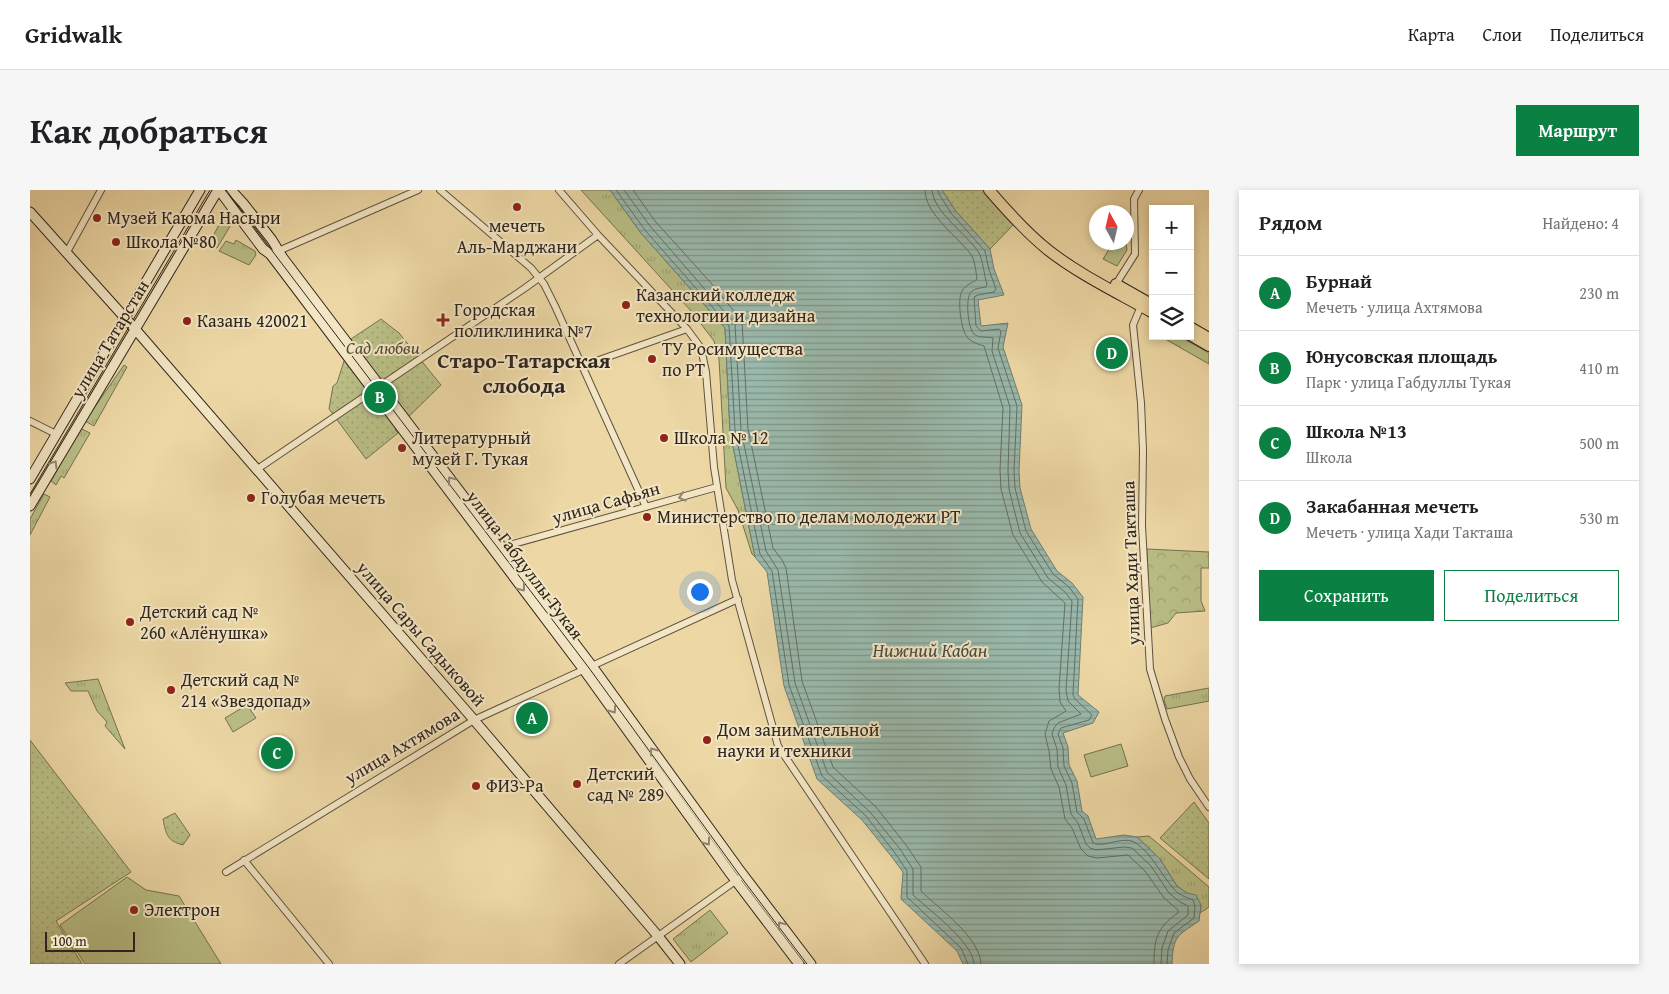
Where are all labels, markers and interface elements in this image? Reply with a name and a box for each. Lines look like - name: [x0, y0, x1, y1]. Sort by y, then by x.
- text: Gridwalk: [25, 17, 122, 52]
- text: Карта: [1408, 21, 1455, 48]
- text: Слои: [1483, 21, 1522, 48]
- text: Поделиться: [1550, 21, 1644, 48]
- text: Как добраться: [30, 105, 268, 156]
- button: Маршрут: [1516, 105, 1639, 156]
- marker: мечеть Аль-Марджани: [511, 201, 523, 213]
- place label: Музей Каюма Насыри: [107, 204, 281, 231]
- north arrow: [1089, 205, 1134, 250]
- map controls: [1149, 205, 1194, 340]
- button: +: [1149, 205, 1194, 250]
- text: Рядом: [1259, 207, 1322, 238]
- text: Найдено: 4: [1542, 211, 1619, 235]
- marker: Музей Каюма Насыри: [91, 212, 103, 224]
- place label: мечеть Аль-Марджани: [457, 212, 578, 260]
- place label: Школа №80: [126, 228, 217, 255]
- marker: Школа №80: [110, 236, 122, 248]
- button: −: [1149, 250, 1194, 295]
- text: Бурнай: [1306, 267, 1372, 295]
- street label: улица Татарстан: [63, 274, 156, 404]
- place label: Казанский колледж технологии и дизайна: [636, 281, 816, 329]
- text: A: [1270, 281, 1280, 305]
- text: 230 m: [1579, 281, 1619, 305]
- button: layers: [1149, 295, 1194, 340]
- text: Мечеть · улица Ахтямова: [1306, 295, 1483, 319]
- place label: Городская поликлиника №7: [454, 296, 593, 344]
- marker: Казанский колледж технологии и дизайна: [620, 299, 632, 311]
- place label: Казань 420021: [197, 307, 308, 334]
- marker: Городская поликлиника №7: [436, 313, 450, 327]
- marker: Казань 420021: [181, 315, 193, 327]
- park label: Сад любви: [346, 334, 420, 361]
- pin: D: [1096, 334, 1128, 372]
- place label: ТУ Росимущества по РТ: [662, 335, 803, 383]
- text: Юнусовская площадь: [1306, 342, 1498, 370]
- district label: Старо-Татарская слобода: [437, 344, 611, 401]
- marker: ТУ Росимущества по РТ: [646, 353, 658, 365]
- text: B: [1270, 356, 1280, 380]
- text: 410 m: [1579, 356, 1619, 380]
- text: Парк · улица Габдуллы Тукая: [1306, 370, 1511, 394]
- pin: B: [364, 378, 396, 416]
- text: Школа №13: [1306, 417, 1407, 445]
- place label: Литературный музей Г. Тукая: [412, 424, 531, 472]
- place label: Школа № 12: [674, 424, 768, 451]
- text: C: [1270, 431, 1280, 455]
- text: 500 m: [1579, 431, 1619, 455]
- marker: Школа № 12: [658, 432, 670, 444]
- marker: Литературный музей Г. Тукая: [396, 442, 408, 454]
- text: Школа: [1306, 445, 1352, 469]
- one-way arrow: [48, 460, 58, 469]
- street label: улица Сафьян: [548, 474, 663, 531]
- one-way arrow: [448, 476, 457, 486]
- street label: улица Хади Такташа: [1114, 480, 1147, 647]
- place label: Голубая мечеть: [261, 484, 385, 511]
- street label: улица Габдуллы Тукая: [460, 484, 591, 645]
- marker: Голубая мечеть: [245, 492, 257, 504]
- one-way arrow: [678, 492, 686, 502]
- text: Закабанная мечеть: [1306, 492, 1479, 520]
- place label: Министерство по делам молодежи РТ: [657, 503, 960, 530]
- text: D: [1270, 506, 1280, 530]
- text: 530 m: [1579, 506, 1619, 530]
- marker: Министерство по делам молодежи РТ: [641, 511, 653, 523]
- text: Мечеть · улица Хади Такташа: [1306, 520, 1513, 544]
- street label: улица Сары Садыковой: [350, 554, 493, 713]
- button: Сохранить: [1259, 570, 1434, 621]
- button: Поделиться: [1444, 570, 1619, 621]
- your location: [687, 579, 713, 605]
- one-way arrow: [516, 582, 524, 591]
- place label: Детский сад № 260 «Алёнушка»: [139, 598, 268, 646]
- marker: Детский сад № 260 «Алёнушка»: [124, 616, 136, 628]
- water label: Нижний Кабан: [873, 636, 988, 664]
- place label: Детский сад № 214 «Звездопад»: [180, 666, 311, 714]
- marker: Детский сад № 214 «Звездопад»: [165, 684, 177, 696]
- pin: A: [516, 699, 548, 737]
- street label: улица Ахтямова: [338, 700, 465, 791]
- one-way arrow: [607, 704, 616, 714]
- place label: Дом занимательной науки и техники: [716, 716, 880, 764]
- pin: C: [261, 734, 293, 772]
- marker: Дом занимательной науки и техники: [701, 734, 713, 746]
- one-way arrow: [650, 747, 659, 757]
- place label: Детский сад № 289: [586, 760, 664, 808]
- place label: ФИЗ-Ра: [486, 772, 544, 799]
- marker: Детский сад № 289: [571, 778, 583, 790]
- marker: ФИЗ-Ра: [470, 780, 482, 792]
- one-way arrow: [702, 836, 710, 845]
- place label: Электрон: [144, 896, 220, 923]
- marker: Электрон: [128, 904, 140, 916]
- one-way arrow: [778, 921, 787, 931]
- scale bar: [45, 929, 135, 952]
- text: 100 m: [52, 931, 87, 951]

